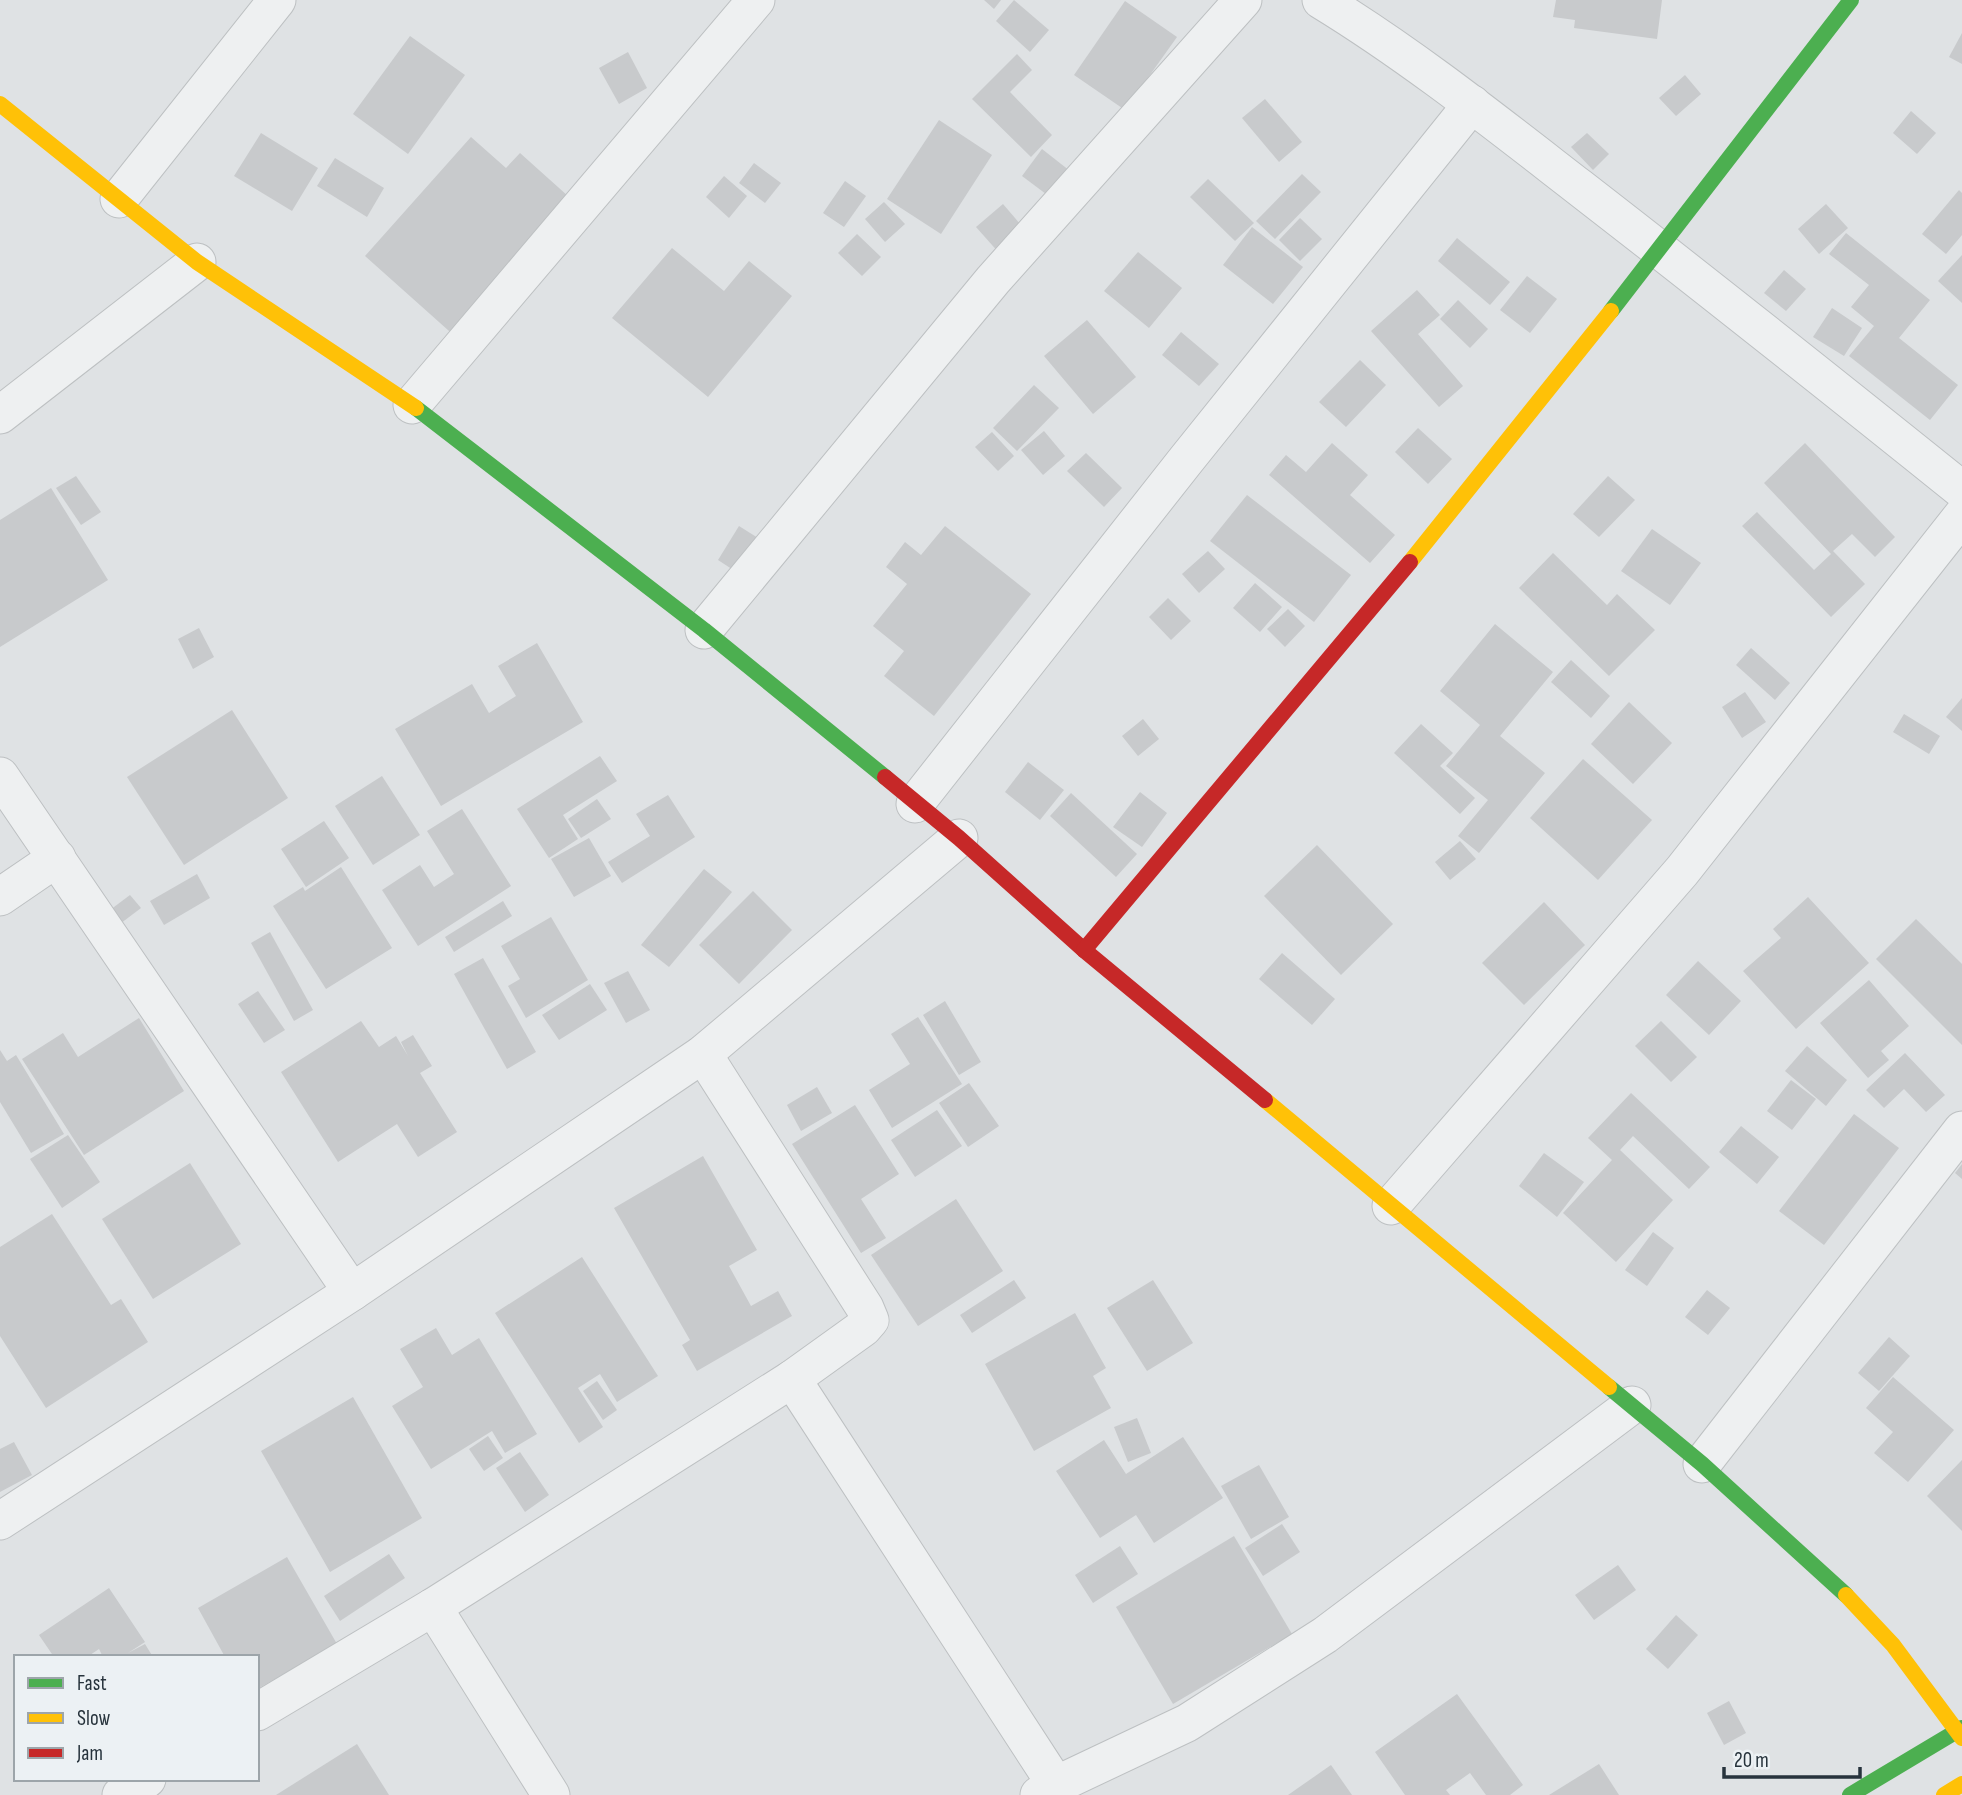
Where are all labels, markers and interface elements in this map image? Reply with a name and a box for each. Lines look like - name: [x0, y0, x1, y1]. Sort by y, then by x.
- legend: [14, 1655, 259, 1781]
- text: Fast: [77, 1671, 107, 1696]
- text: Slow: [77, 1706, 111, 1731]
- scale bar: [1724, 1736, 1860, 1780]
- text: Jam: [76, 1741, 103, 1766]
- text: 20 m: [1734, 1748, 1769, 1773]

